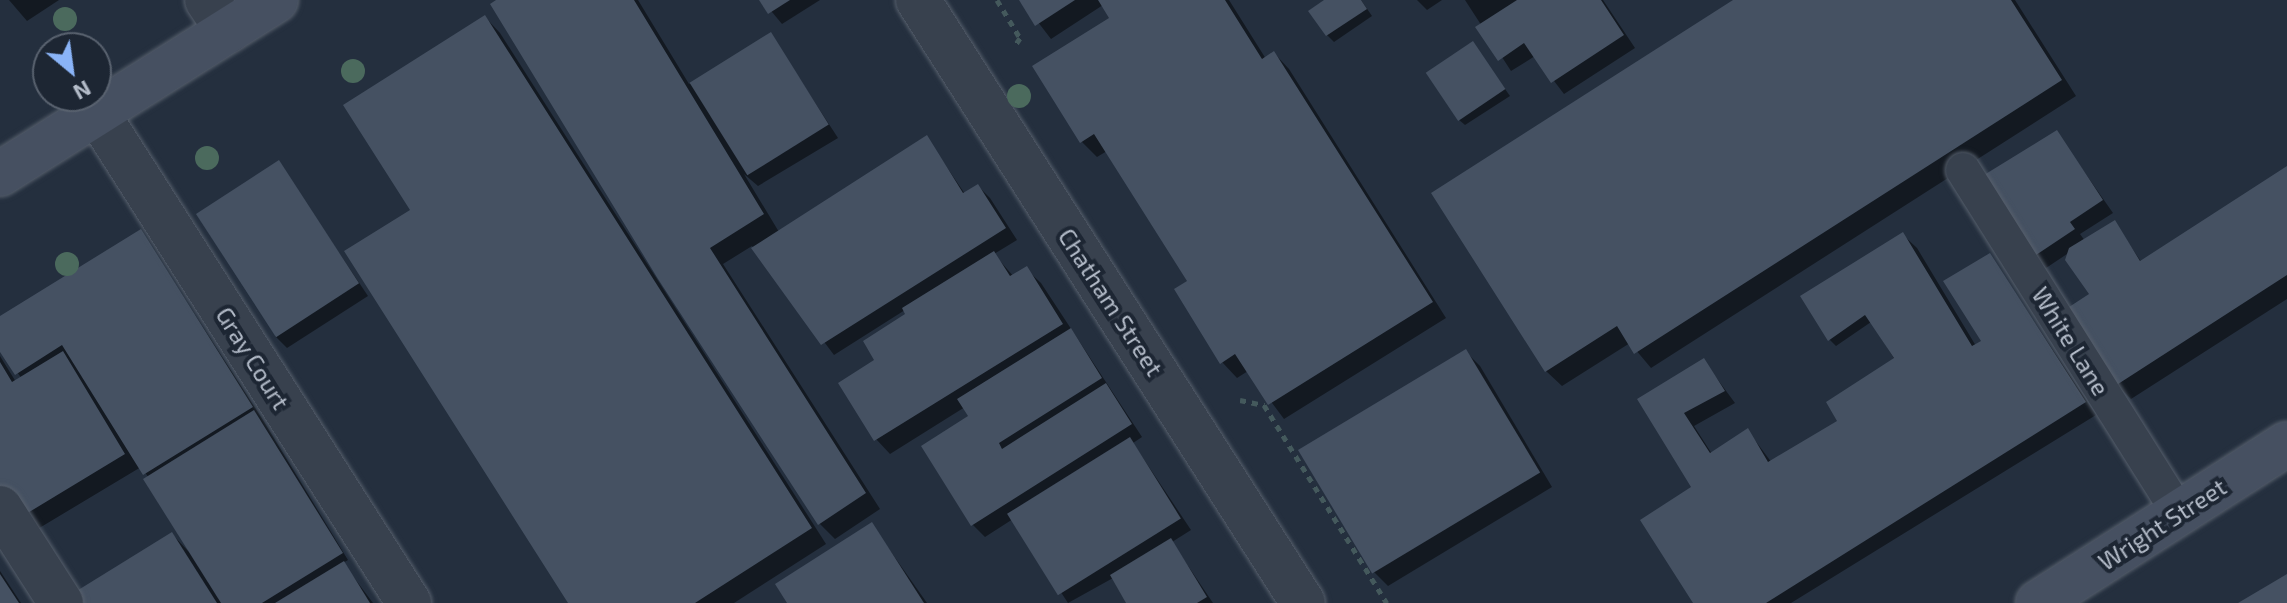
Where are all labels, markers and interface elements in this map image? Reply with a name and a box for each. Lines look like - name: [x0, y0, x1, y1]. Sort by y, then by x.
- north arrow: [32, 32, 112, 112]
- text: N: [69, 76, 96, 106]
- street label: Chatham Street: [1053, 223, 1169, 381]
- street label: White Lane: [2026, 281, 2116, 401]
- street label: Gray Court: [210, 301, 296, 415]
- street label: Wright Street: [2093, 472, 2231, 576]

